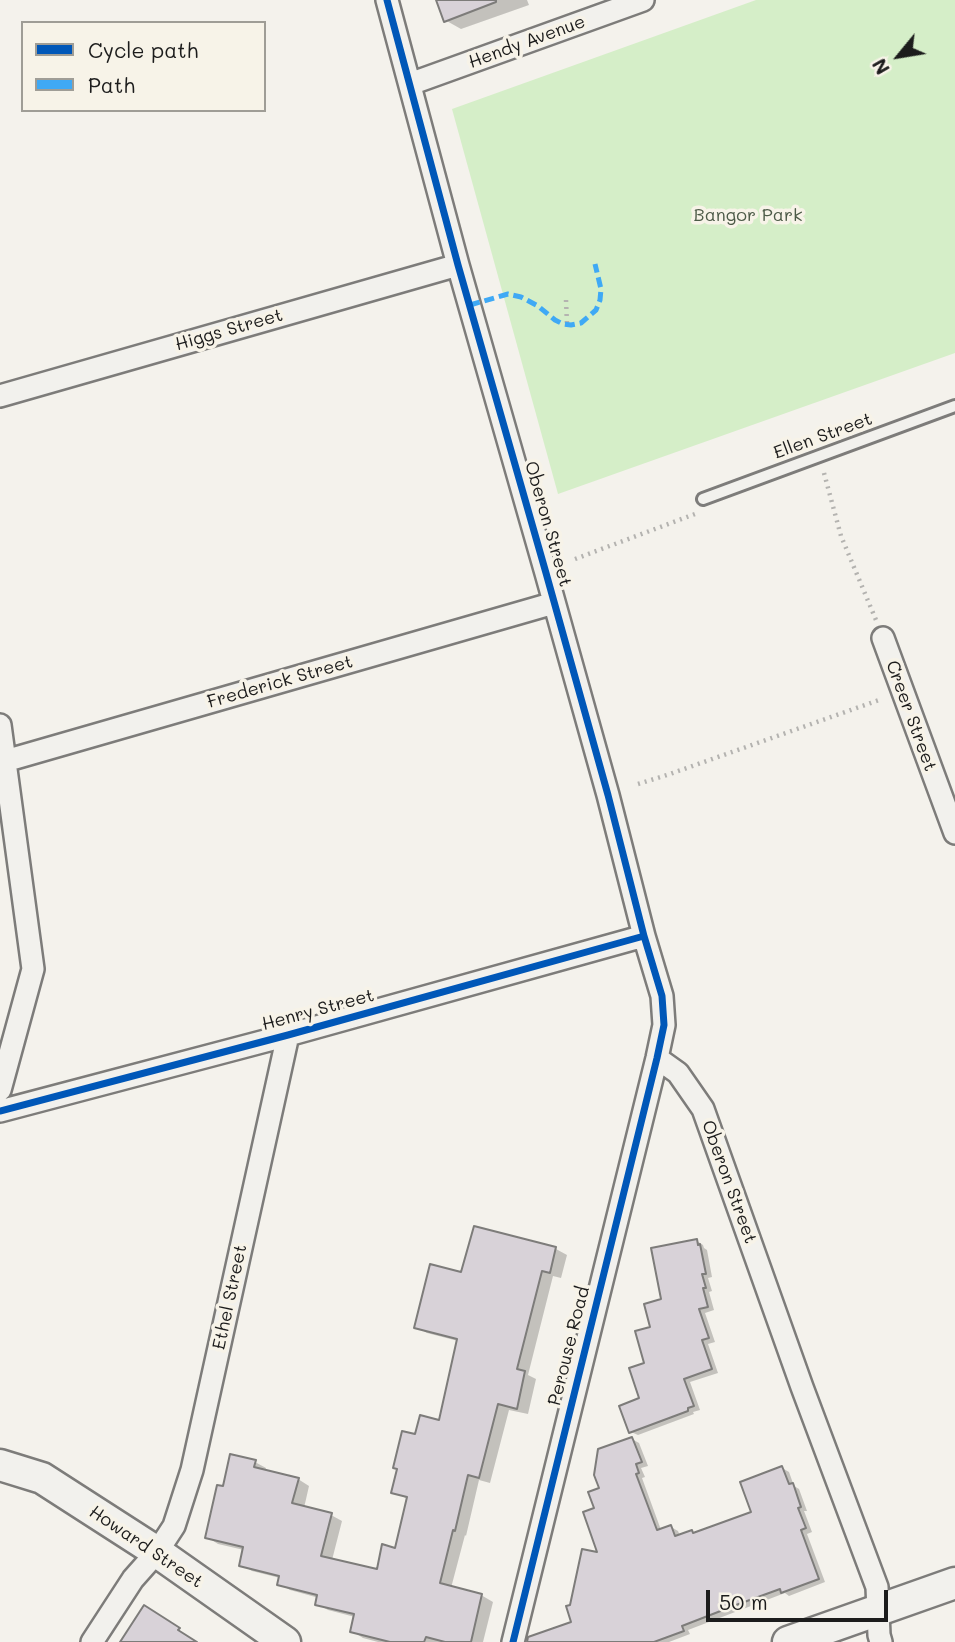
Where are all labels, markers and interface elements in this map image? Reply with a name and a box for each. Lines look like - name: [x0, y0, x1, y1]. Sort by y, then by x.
- street label: Hendy Avenue: [466, 11, 588, 73]
- legend: [21, 21, 266, 112]
- north arrow: [864, 21, 934, 91]
- text: Cycle path: [88, 36, 198, 63]
- text: N: [866, 54, 895, 79]
- text: Path: [88, 71, 135, 98]
- park label: Bangor Park: [693, 204, 803, 226]
- street label: Higgs Street: [173, 304, 285, 356]
- street label: Ellen Street: [771, 408, 875, 464]
- street label: Oberon Street: [520, 459, 576, 589]
- street label: Frederick Street: [205, 651, 355, 713]
- street label: Creer Street: [881, 658, 941, 774]
- street label: Henry Street: [259, 985, 377, 1035]
- street label: Oberon Street: [697, 1117, 761, 1247]
- street label: Ethel Street: [208, 1242, 252, 1352]
- street label: Perouse Road: [544, 1284, 594, 1408]
- street label: Howard Street: [85, 1501, 207, 1593]
- scale bar: [710, 1576, 892, 1620]
- text: 50 m: [719, 1588, 768, 1615]

